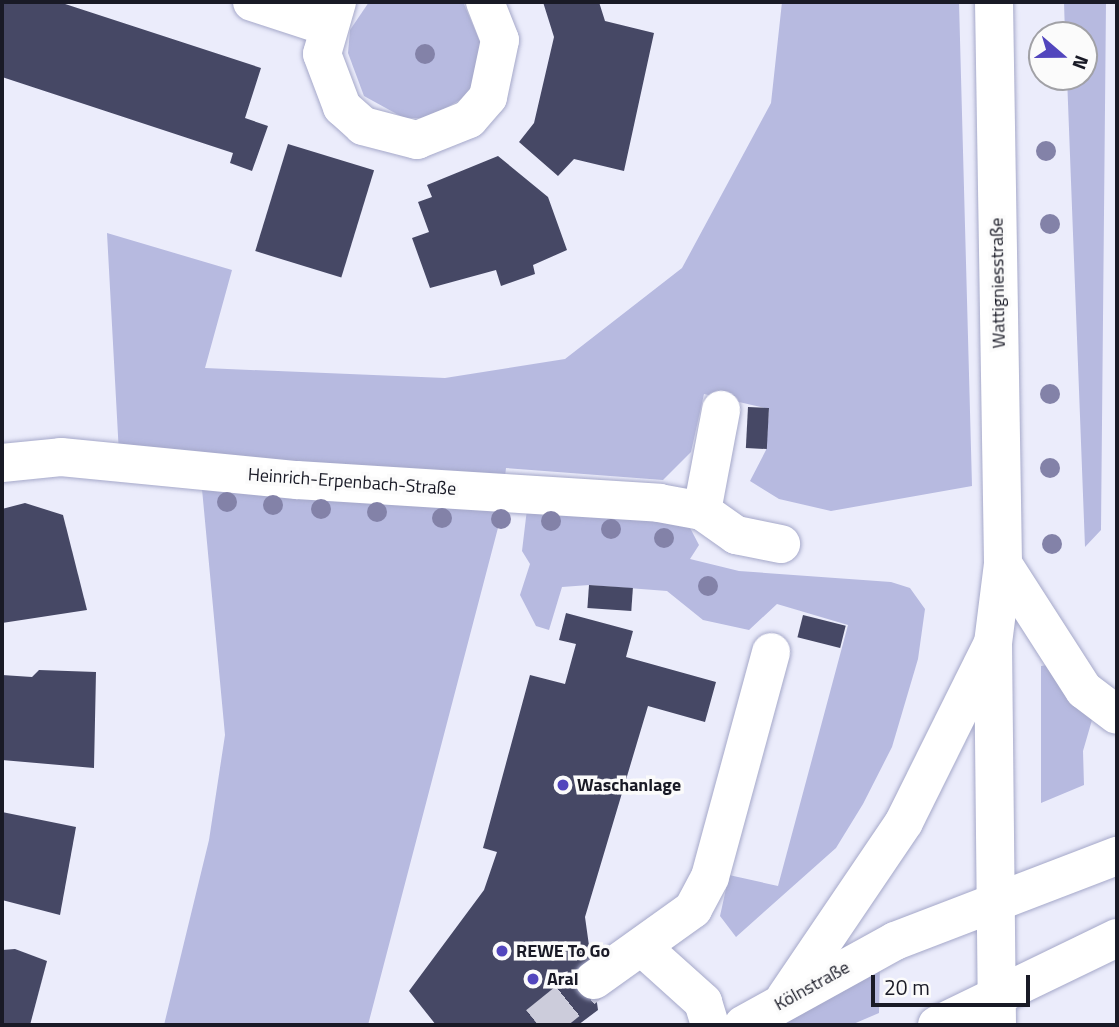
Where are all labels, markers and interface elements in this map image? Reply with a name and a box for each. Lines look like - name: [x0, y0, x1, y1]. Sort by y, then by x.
- north arrow: [1028, 21, 1098, 91]
- text: N: [1065, 52, 1097, 74]
- street label: Wattigniesstraße: [986, 217, 1010, 349]
- street label: Heinrich-Erpenbach-Straße: [247, 464, 457, 500]
- place label: Waschanlage: [577, 774, 681, 796]
- marker: Waschanlage: [555, 777, 571, 793]
- place label: REWE To Go: [516, 940, 610, 962]
- marker: REWE To Go: [494, 943, 510, 959]
- street label: Kölnstraße: [771, 957, 853, 1015]
- scale bar: [874, 960, 1033, 1004]
- place label: Aral: [547, 968, 579, 990]
- marker: Aral: [525, 971, 541, 987]
- text: 20 m: [884, 971, 930, 1003]

